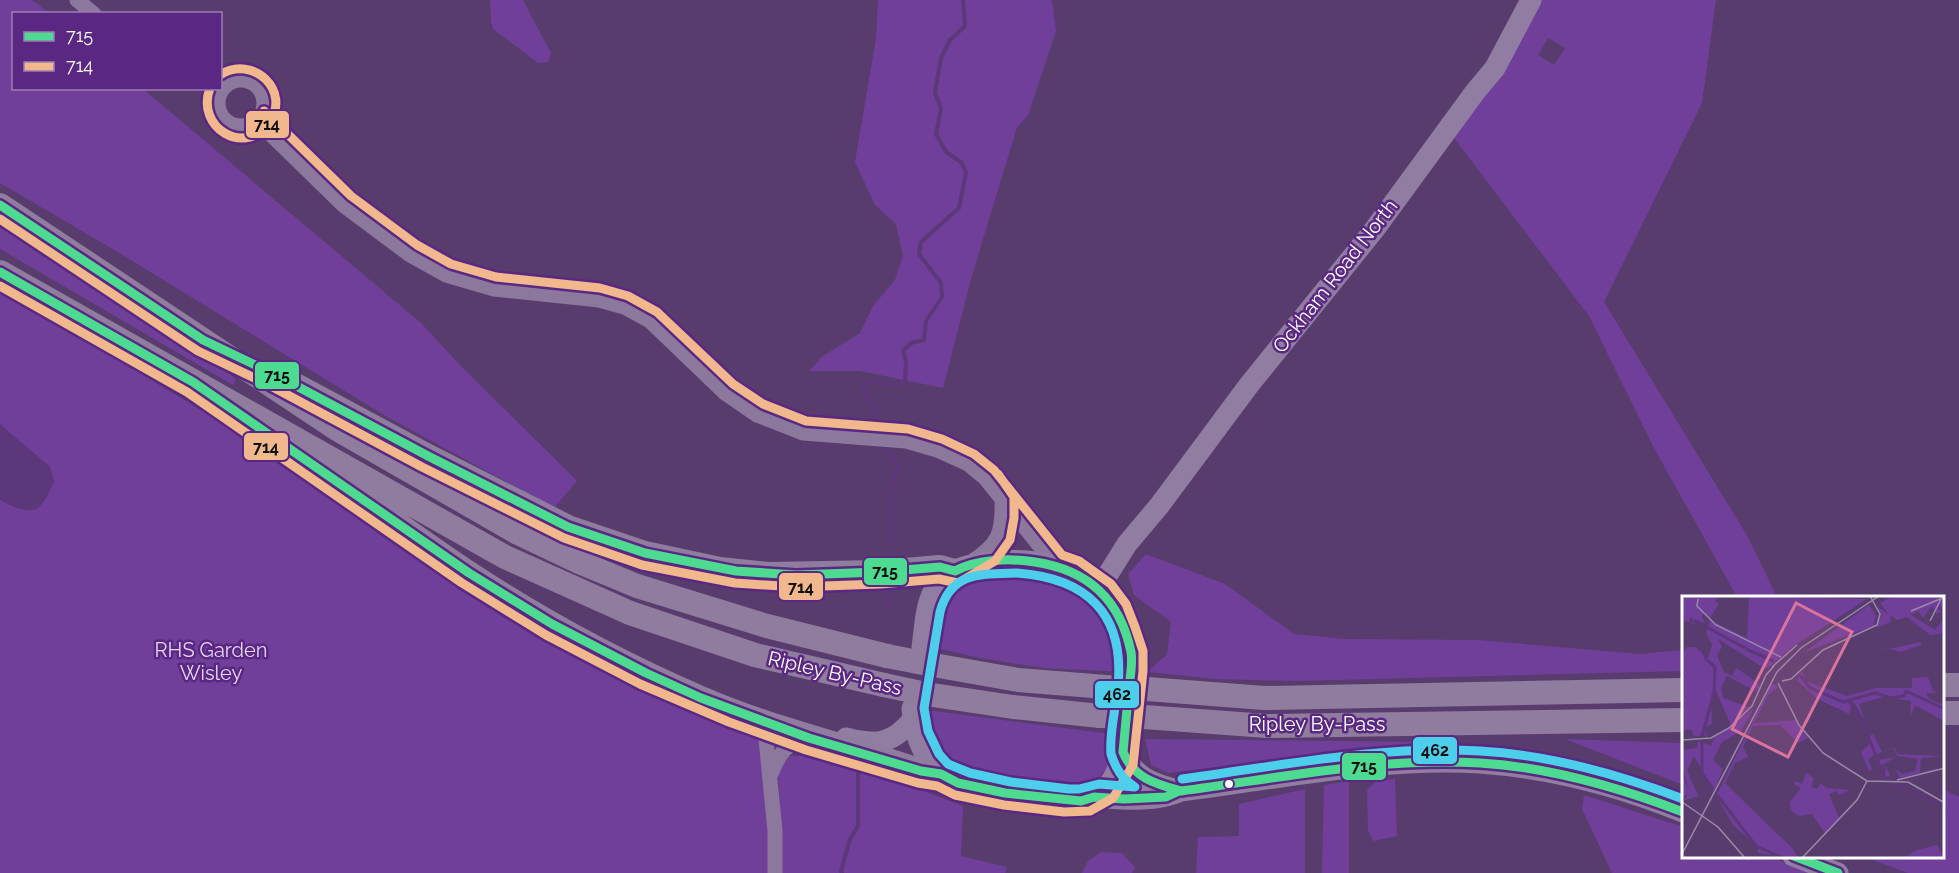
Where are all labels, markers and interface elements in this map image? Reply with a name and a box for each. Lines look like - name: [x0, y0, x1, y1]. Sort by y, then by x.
- legend: [12, 12, 222, 90]
- text: 715: [66, 25, 93, 46]
- text: 714: [66, 55, 93, 76]
- line badge: 714: [245, 110, 290, 139]
- text: 714: [254, 115, 280, 134]
- street label: Ockham Road North: [1268, 194, 1402, 358]
- line badge: 715: [254, 361, 300, 390]
- text: 715: [264, 366, 290, 385]
- line badge: 714: [243, 432, 289, 461]
- text: 714: [253, 438, 279, 457]
- line badge: 715: [863, 557, 908, 586]
- text: 715: [872, 562, 898, 581]
- line badge: 714: [778, 572, 824, 601]
- text: 714: [788, 578, 814, 597]
- inset map: [1682, 596, 1944, 858]
- park label: RHS Garden Wisley: [155, 638, 267, 685]
- street label: Ripley By-Pass: [766, 646, 904, 700]
- line badge: 462: [1094, 680, 1140, 709]
- text: 462: [1103, 685, 1131, 704]
- street label: Ripley By-Pass: [1249, 712, 1385, 736]
- line badge: 462: [1412, 736, 1458, 765]
- text: 462: [1421, 741, 1449, 760]
- line badge: 715: [1341, 752, 1387, 781]
- text: 715: [1351, 757, 1377, 776]
- unlabelled marker: [1223, 778, 1235, 790]

